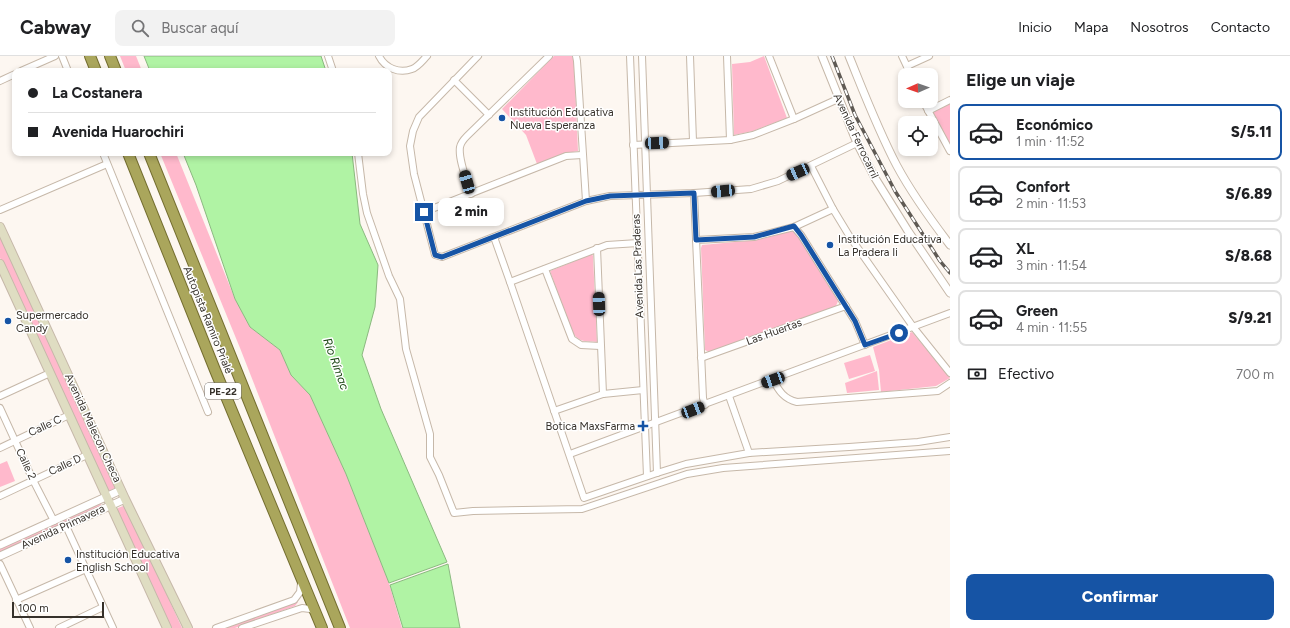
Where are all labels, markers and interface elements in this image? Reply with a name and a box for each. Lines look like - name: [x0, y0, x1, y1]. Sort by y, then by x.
- search box: [115, 10, 395, 46]
- text: Cabway: [20, 16, 91, 39]
- icon: search: [129, 17, 151, 39]
- text: Buscar aquí: [161, 19, 238, 37]
- text: Inicio: [1018, 19, 1052, 36]
- text: Mapa: [1074, 19, 1108, 36]
- text: Nosotros: [1130, 19, 1189, 36]
- text: Contacto: [1211, 19, 1270, 36]
- north arrow: [898, 68, 938, 108]
- map controls: [898, 68, 938, 156]
- text: Elige un viaje: [966, 69, 1075, 91]
- text: La Costanera: [52, 84, 143, 102]
- street label: Avenida Ferrocarril: [831, 92, 881, 180]
- place label: Institución Educativa Nueva Esperanza: [510, 106, 614, 132]
- marker: Institución Educativa Nueva Esperanza: [497, 113, 507, 123]
- icon: car: [968, 114, 1004, 150]
- button: locate: [898, 116, 938, 156]
- text: Económico: [1016, 116, 1093, 134]
- text: Avenida Huarochiri: [52, 123, 184, 141]
- text: S/5.11: [1231, 123, 1272, 141]
- text: 1 min · 11:52: [1016, 134, 1084, 149]
- car: [645, 136, 669, 150]
- car: [785, 162, 811, 182]
- car: [458, 169, 476, 195]
- icon: car: [968, 176, 1004, 212]
- text: Confort: [1016, 178, 1070, 196]
- car: [711, 184, 735, 198]
- text: S/6.89: [1225, 185, 1272, 203]
- text: 2 min · 11:53: [1016, 196, 1086, 211]
- callout: 2 min: [438, 198, 504, 226]
- route end: [415, 203, 433, 221]
- text: 2 min: [454, 204, 488, 219]
- street label: Avenida Las Praderas: [630, 214, 646, 318]
- place label: Institución Educativa La Pradera Ii: [838, 233, 942, 259]
- icon: car: [968, 238, 1004, 274]
- marker: Institución Educativa La Pradera Ii: [825, 240, 835, 250]
- text: XL: [1016, 240, 1034, 258]
- text: S/8.68: [1225, 247, 1272, 265]
- text: 3 min · 11:54: [1016, 258, 1087, 273]
- street label: Autopista Ramiro Prialé: [181, 264, 235, 376]
- car: [593, 292, 605, 316]
- icon: car: [968, 300, 1004, 336]
- text: Green: [1016, 302, 1058, 320]
- place label: Supermercado Candy: [16, 309, 89, 335]
- text: S/9.21: [1228, 309, 1272, 327]
- marker: Supermercado Candy: [3, 316, 13, 326]
- street label: Las Huertas: [744, 316, 804, 348]
- text: 4 min · 11:55: [1016, 320, 1087, 335]
- route start: [890, 324, 908, 342]
- water label: Río Rímac: [320, 336, 352, 392]
- icon: cash: [966, 363, 988, 385]
- text: Efectivo: [998, 365, 1054, 383]
- text: 700 m: [1236, 367, 1274, 382]
- car: [760, 370, 786, 390]
- street label: Avenida Malecon Checa: [62, 372, 124, 484]
- road number: PE-22: [205, 383, 241, 399]
- car: [680, 400, 706, 420]
- street label: Calle C: [26, 413, 64, 439]
- place label: Botica MaxsFarma: [545, 420, 635, 433]
- marker: Botica MaxsFarma: [638, 421, 648, 431]
- street label: Calle 2: [13, 446, 39, 482]
- street label: Calle D: [47, 452, 84, 478]
- street label: Avenida Primavera: [19, 502, 107, 552]
- place label: Institución Educativa English School: [76, 548, 180, 574]
- marker: Institución Educativa English School: [63, 555, 73, 565]
- button: Confirmar: [966, 574, 1274, 620]
- scale bar: [12, 600, 104, 619]
- text: 100 m: [18, 602, 49, 615]

